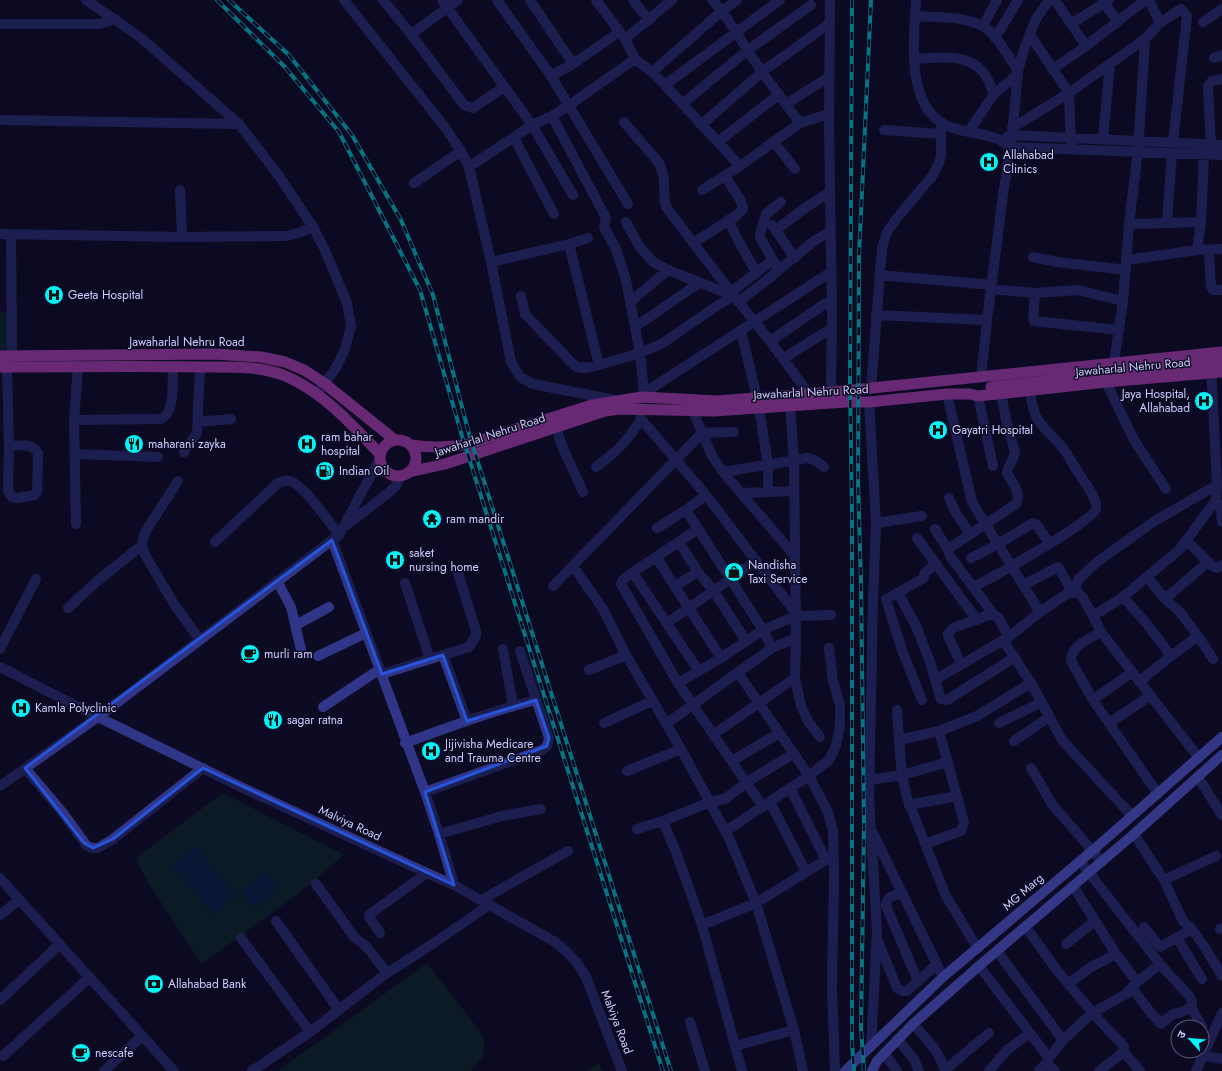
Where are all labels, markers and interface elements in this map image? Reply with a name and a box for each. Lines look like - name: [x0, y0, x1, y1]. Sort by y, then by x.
- place label: Allahabad Clinics: [1003, 146, 1054, 178]
- hospital icon: Allahabad Clinics: [978, 151, 1000, 173]
- hospital icon: Geeta Hospital: [43, 284, 65, 306]
- place label: Geeta Hospital: [68, 286, 143, 304]
- street label: Jawaharlal Nehru Road: [127, 333, 245, 351]
- street label: Jawaharlal Nehru Road: [1073, 353, 1191, 381]
- street label: Jawaharlal Nehru Road: [751, 380, 869, 404]
- place label: Jaya Hospital, Allahabad: [1120, 385, 1190, 417]
- hospital icon: Jaya Hospital, Allahabad: [1193, 390, 1215, 412]
- street label: Jawaharlal Nehru Road: [430, 409, 548, 462]
- hospital icon: Gayatri Hospital: [927, 419, 949, 441]
- place label: Gayatri Hospital: [952, 421, 1033, 439]
- place label: ram bahar hospital: [321, 428, 374, 460]
- restaurant icon: maharani zayka: [123, 433, 145, 455]
- hospital icon: ram bahar hospital: [296, 433, 318, 455]
- place label: maharani zayka: [148, 435, 226, 453]
- fuel station icon: Indian Oil: [314, 460, 336, 482]
- place label: Indian Oil: [339, 462, 389, 480]
- temple icon: ram mandir: [421, 508, 443, 530]
- place label: ram mandir: [446, 510, 505, 528]
- place label: saket nursing home: [409, 544, 479, 576]
- hospital icon: saket nursing home: [384, 549, 406, 571]
- place label: Nandisha Taxi Service: [748, 556, 807, 588]
- shop icon: Nandisha Taxi Service: [723, 561, 745, 583]
- cafe icon: murli ram: [239, 643, 261, 665]
- place label: murli ram: [264, 645, 313, 663]
- hospital icon: Kamla Polyclinic: [10, 697, 32, 719]
- place label: Kamla Polyclinic: [35, 699, 117, 717]
- restaurant icon: sagar ratna: [262, 709, 284, 731]
- place label: sagar ratna: [287, 711, 343, 729]
- place label: Jijivisha Medicare and Trauma Centre: [443, 735, 541, 767]
- hospital icon: Jijivisha Medicare and Trauma Centre: [420, 740, 442, 762]
- street label: Malviya Road: [316, 801, 384, 845]
- street label: MG Marg: [999, 869, 1047, 915]
- bank icon: Allahabad Bank: [143, 973, 165, 995]
- place label: Allahabad Bank: [168, 975, 247, 993]
- street label: Malviya Road: [597, 987, 637, 1057]
- north arrow: [1170, 1019, 1210, 1059]
- text: उ: [1173, 1027, 1190, 1041]
- cafe icon: nescafe: [70, 1042, 92, 1064]
- place label: nescafe: [95, 1044, 133, 1062]

